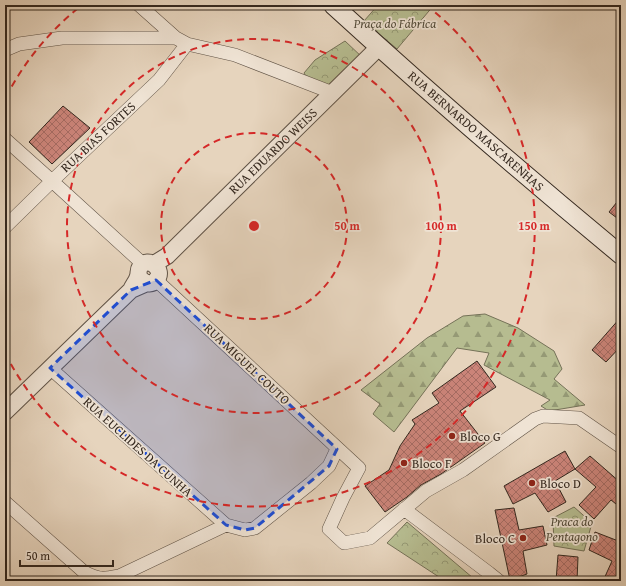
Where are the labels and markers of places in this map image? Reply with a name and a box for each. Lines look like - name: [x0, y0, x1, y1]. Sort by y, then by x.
- centre of rings: [247, 219, 261, 233]
- place label: Bloco G: [460, 427, 501, 446]
- marker: Bloco G: [447, 431, 457, 441]
- place label: Bloco F: [412, 454, 451, 473]
- marker: Bloco F: [399, 458, 409, 468]
- place label: Bloco D: [540, 474, 581, 493]
- marker: Bloco D: [527, 478, 537, 488]
- place label: Bloco C: [475, 529, 515, 548]
- marker: Bloco C: [518, 533, 528, 543]

